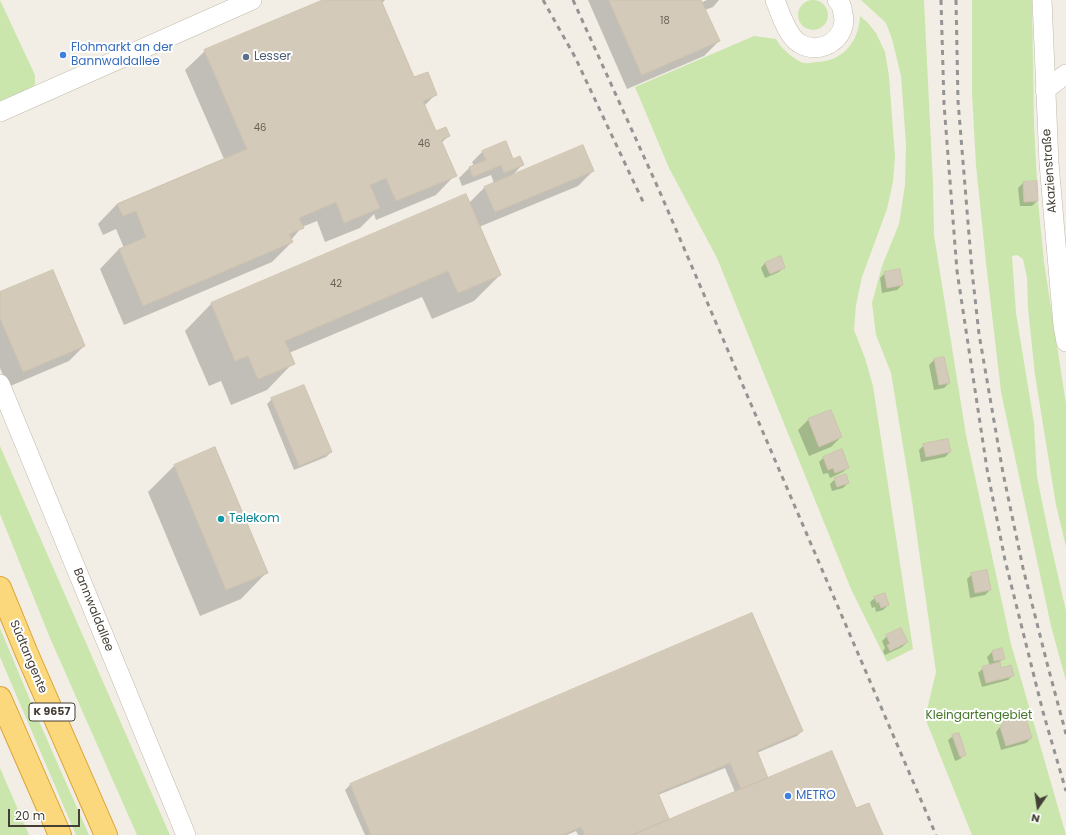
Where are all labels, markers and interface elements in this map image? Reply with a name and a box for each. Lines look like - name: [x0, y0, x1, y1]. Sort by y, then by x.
- house number: 18: [660, 15, 670, 27]
- place label: Flohmarkt an der Bannwaldallee: [71, 41, 173, 69]
- marker: Flohmarkt an der Bannwaldallee: [58, 50, 68, 60]
- place label: Lesser: [254, 50, 291, 64]
- marker: Lesser: [241, 52, 251, 62]
- house number: 46: [254, 122, 266, 134]
- street label: Akazienstraße: [1040, 128, 1060, 214]
- house number: 46: [418, 138, 430, 150]
- house number: 42: [330, 278, 342, 290]
- place label: Telekom: [229, 512, 280, 526]
- marker: Telekom: [216, 514, 226, 524]
- street label: Bannwaldallee: [70, 566, 116, 654]
- street label: Südtangente: [6, 618, 50, 696]
- road number: K 9657: [29, 703, 75, 721]
- park label: Kleingartengebiet: [926, 709, 1032, 723]
- north arrow: [1018, 787, 1058, 827]
- place label: METRO: [796, 789, 836, 803]
- marker: METRO: [783, 791, 793, 801]
- scale bar: [10, 801, 82, 827]
- text: 20 m: [15, 807, 45, 824]
- text: N: [1029, 810, 1041, 827]

